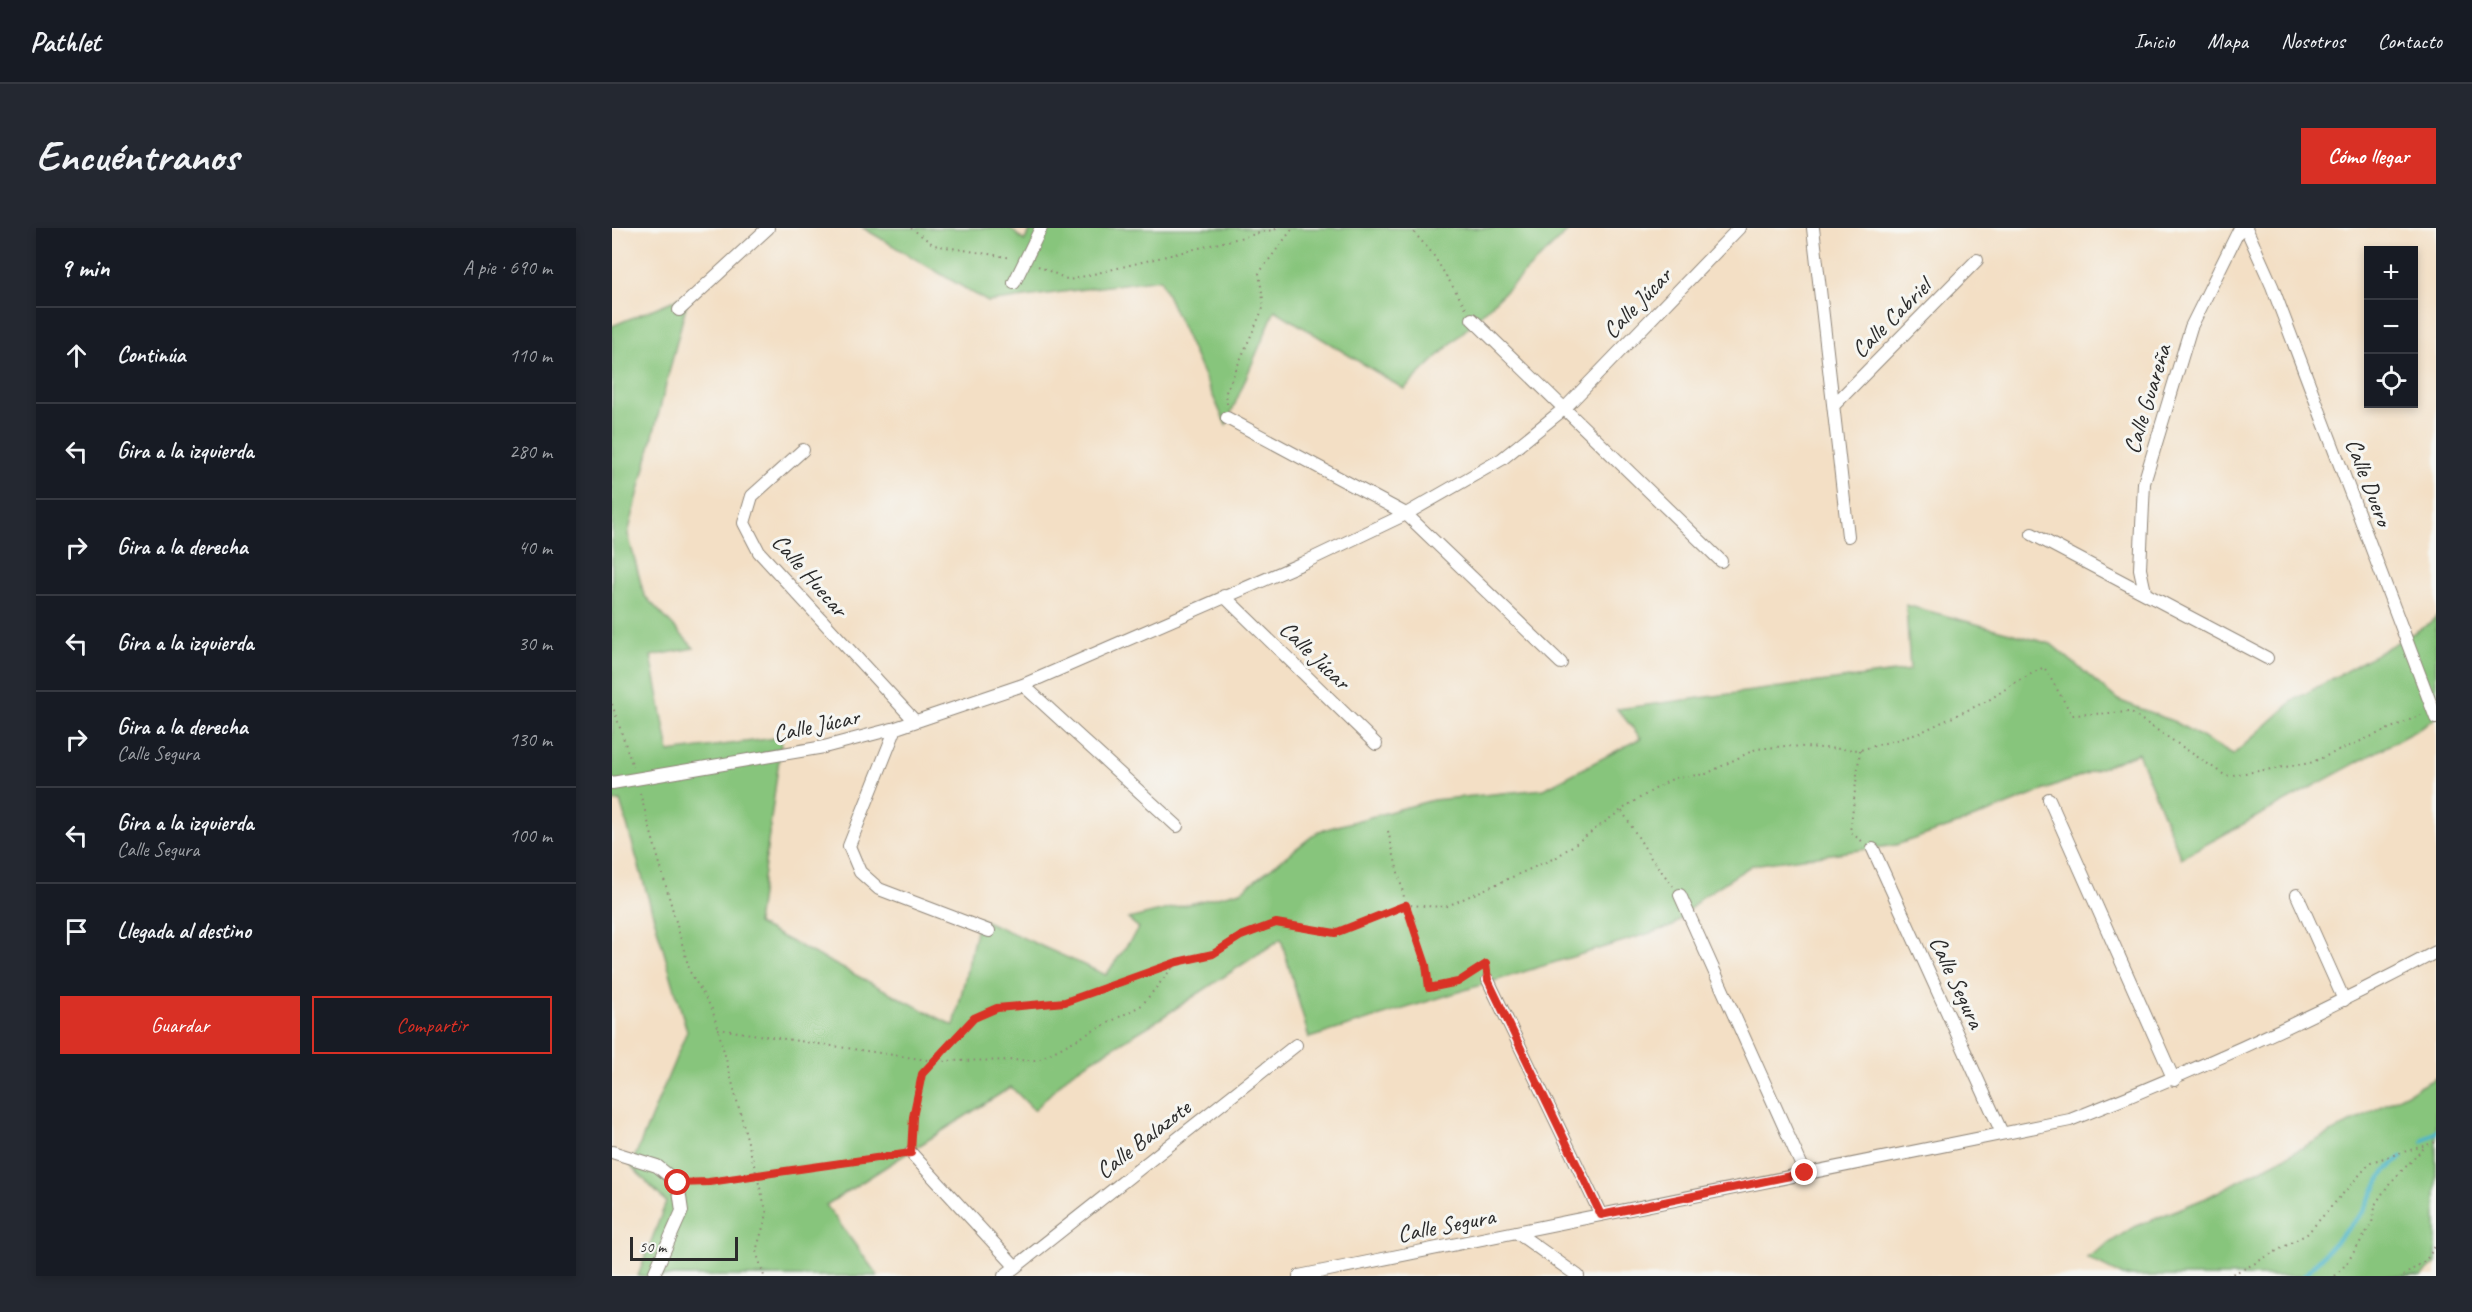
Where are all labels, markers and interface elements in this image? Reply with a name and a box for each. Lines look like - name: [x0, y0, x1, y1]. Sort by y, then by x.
- text: Pathlet: [30, 24, 100, 59]
- text: Inicio: [2134, 28, 2174, 54]
- text: Mapa: [2207, 28, 2248, 54]
- text: Nosotros: [2281, 28, 2345, 54]
- text: Contacto: [2378, 28, 2442, 54]
- button: Cómo llegar: [2301, 128, 2436, 184]
- text: Encuéntranos: [36, 130, 238, 183]
- map controls: [2364, 246, 2418, 408]
- button: +: [2364, 246, 2418, 300]
- text: 9 min: [60, 251, 110, 284]
- text: A pie · 690 m: [463, 255, 552, 280]
- street label: Calle Júcar: [1596, 259, 1680, 345]
- street label: Calle Cabriel: [1845, 269, 1940, 364]
- button: −: [2364, 300, 2418, 354]
- icon: ahead: [60, 339, 93, 372]
- street label: Calle Guareña: [2116, 339, 2178, 457]
- text: Continúa: [117, 341, 185, 369]
- text: 110 m: [509, 343, 552, 368]
- button: locate: [2364, 354, 2418, 408]
- street label: Calle Duero: [2339, 434, 2400, 532]
- icon: left: [60, 435, 93, 468]
- text: Gira a la izquierda: [117, 437, 254, 465]
- text: 280 m: [509, 439, 552, 464]
- street label: Calle Huecar: [766, 527, 856, 625]
- icon: right: [60, 531, 93, 564]
- text: Gira a la derecha: [117, 533, 248, 561]
- text: 40 m: [518, 535, 552, 560]
- street label: Calle Júcar: [1273, 614, 1359, 698]
- icon: left: [60, 627, 93, 660]
- text: Gira a la izquierda: [117, 629, 254, 657]
- text: 30 m: [518, 631, 552, 656]
- street label: Calle Júcar: [770, 701, 864, 749]
- text: Gira a la derecha: [117, 713, 248, 741]
- icon: right: [60, 723, 93, 756]
- text: 130 m: [509, 727, 552, 752]
- text: Calle Segura: [117, 741, 199, 766]
- text: Gira a la izquierda: [117, 809, 254, 837]
- icon: left: [60, 819, 93, 852]
- text: 100 m: [509, 823, 552, 848]
- text: Calle Segura: [117, 837, 199, 862]
- icon: arrive: [60, 915, 93, 948]
- text: Llegada al destino: [117, 917, 251, 945]
- street label: Calle Segura: [1923, 931, 1992, 1034]
- button: Guardar: [60, 996, 300, 1054]
- button: Compartir: [312, 996, 552, 1054]
- street label: Calle Balazote: [1090, 1091, 1198, 1185]
- route end: [1791, 1159, 1817, 1185]
- route start: [664, 1169, 690, 1195]
- street label: Calle Segura: [1395, 1201, 1499, 1249]
- scale bar: [630, 1234, 738, 1262]
- text: 50 m: [639, 1237, 666, 1257]

